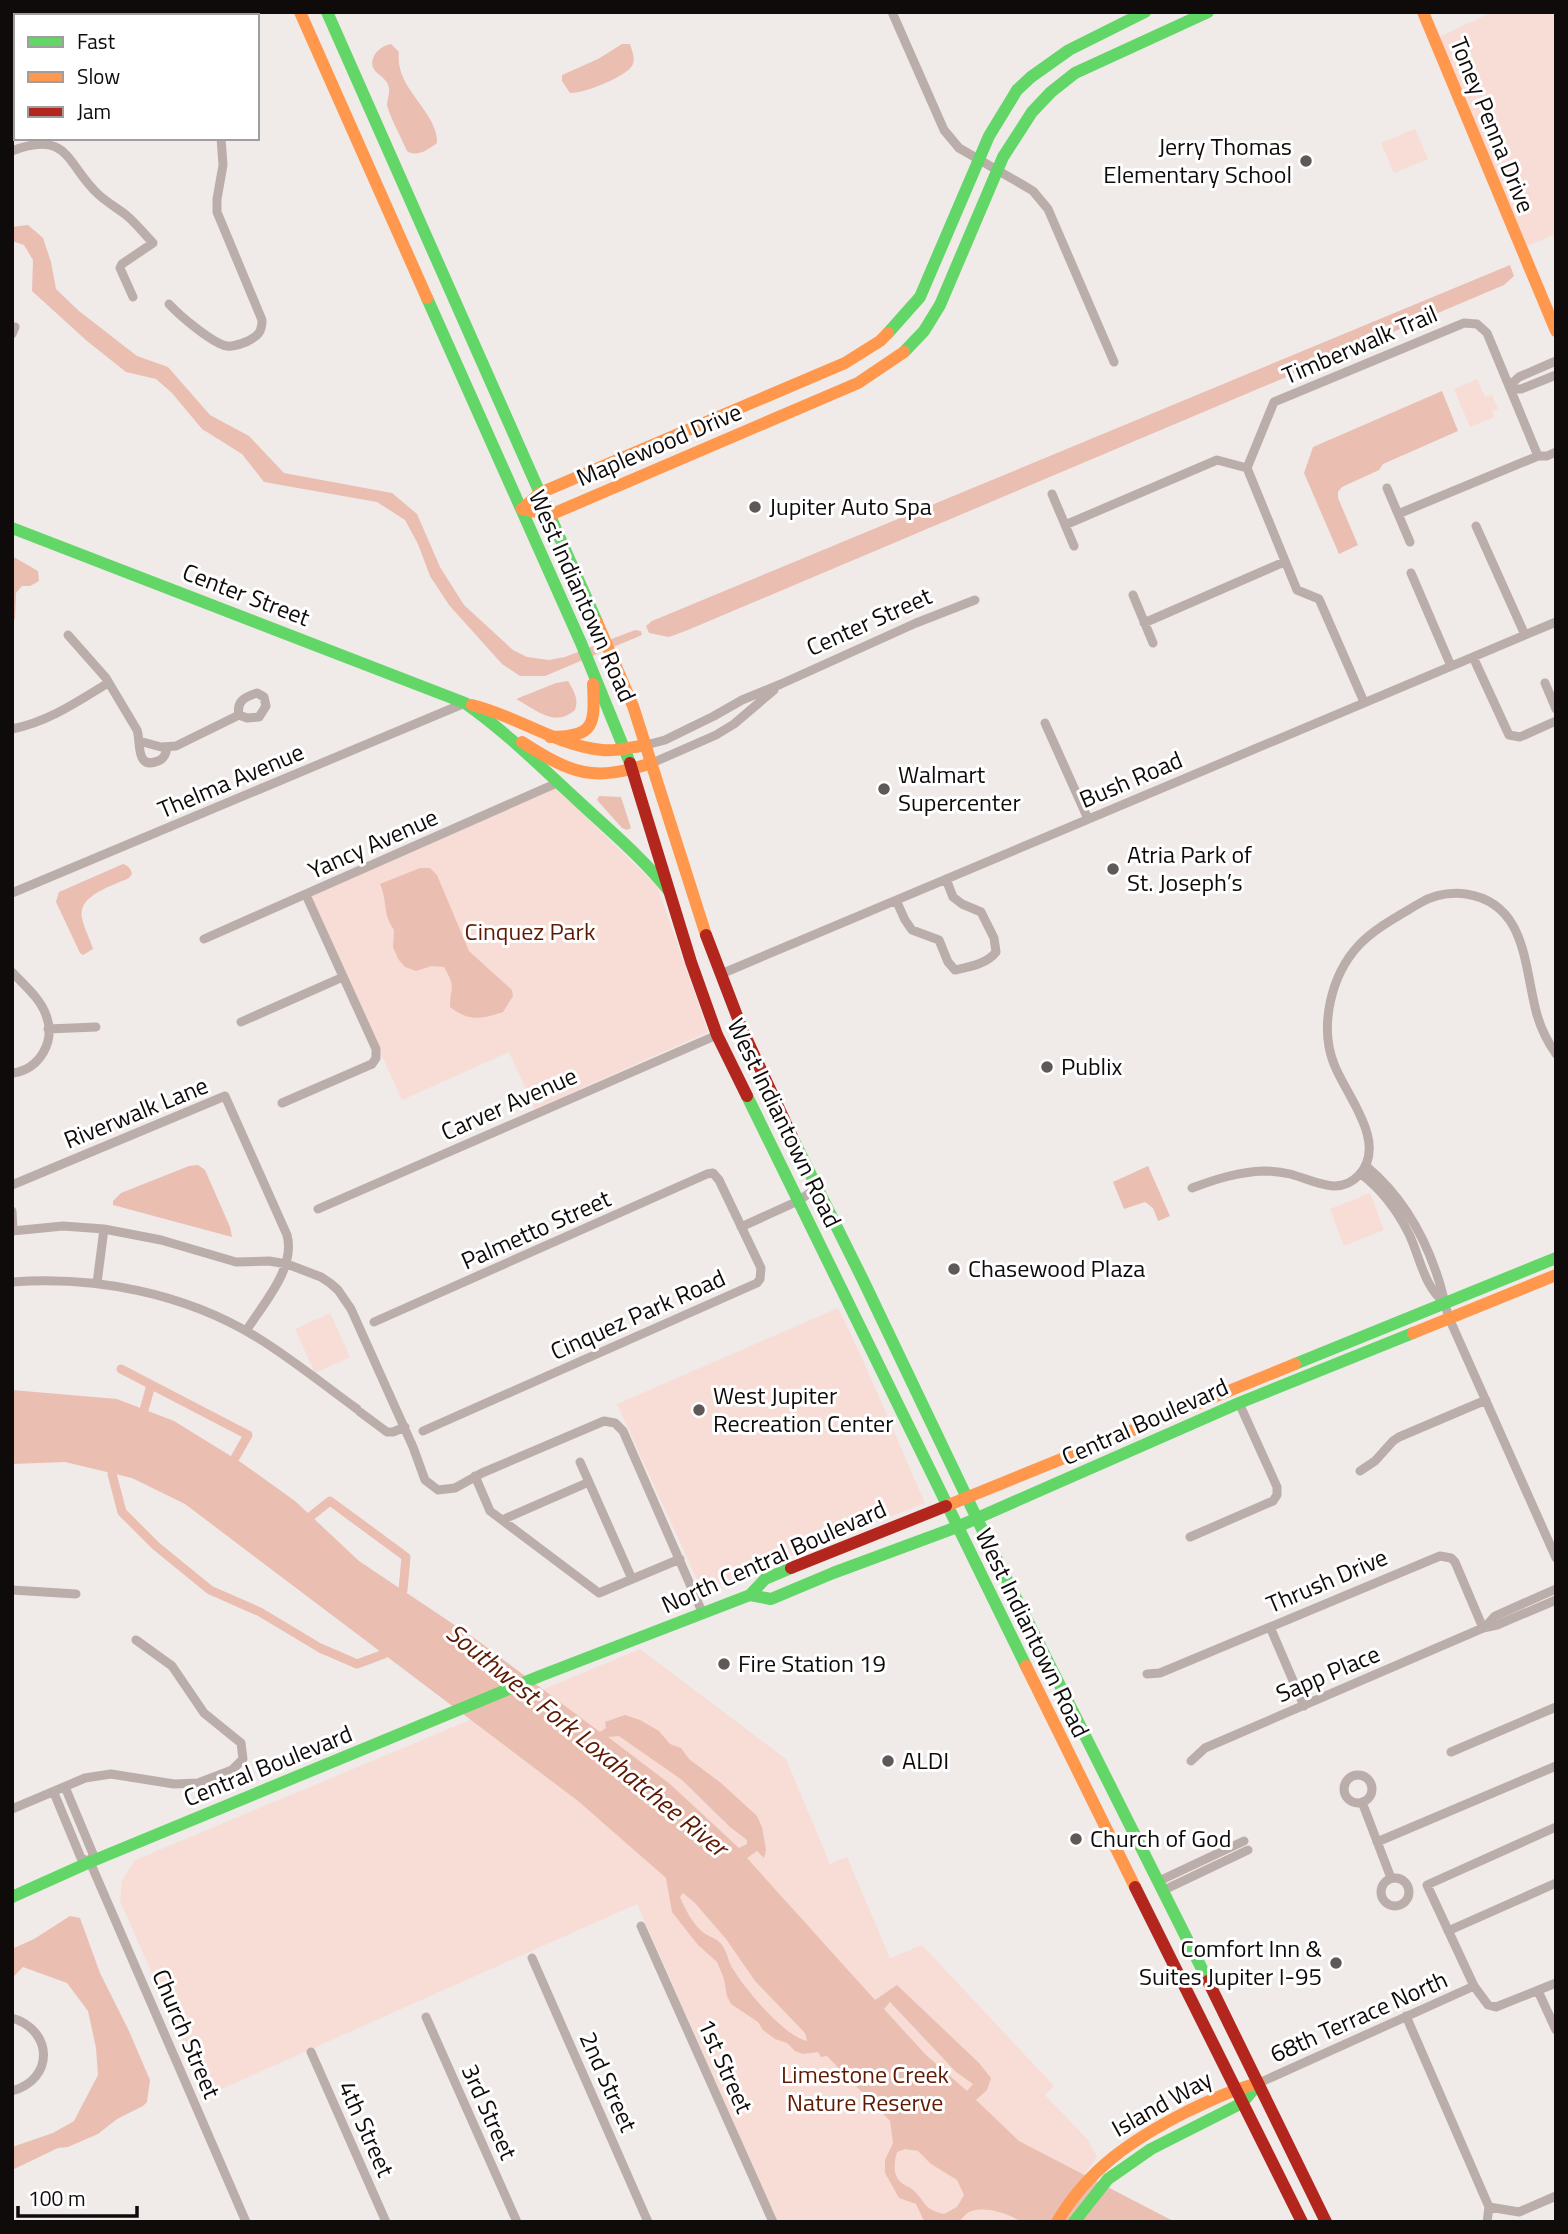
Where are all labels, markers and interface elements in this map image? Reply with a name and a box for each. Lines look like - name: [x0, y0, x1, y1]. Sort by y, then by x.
- legend: [14, 14, 259, 140]
- text: Fast: [77, 25, 116, 57]
- street label: Toney Penna Drive: [1441, 31, 1545, 218]
- text: Slow: [77, 60, 120, 92]
- text: Jam: [77, 95, 111, 127]
- place label: Jerry Thomas Elementary School: [1103, 128, 1292, 192]
- marker: Jerry Thomas Elementary School: [1298, 153, 1314, 169]
- street label: Timberwalk Trail: [1277, 295, 1443, 393]
- street label: Maplewood Drive: [570, 393, 747, 495]
- street label: West Indiantown Road: [520, 484, 646, 707]
- place label: Jupiter Auto Spa: [769, 488, 932, 524]
- marker: Jupiter Auto Spa: [747, 499, 763, 515]
- street label: Center Street: [177, 553, 316, 635]
- street label: Center Street: [800, 577, 938, 665]
- street label: Thelma Avenue: [152, 733, 309, 827]
- street label: Bush Road: [1073, 741, 1188, 817]
- place label: Walmart Supercenter: [898, 756, 1021, 820]
- marker: Walmart Supercenter: [876, 781, 892, 797]
- street label: Yancy Avenue: [302, 798, 443, 888]
- place label: Atria Park of St. Joseph’s: [1127, 836, 1252, 900]
- marker: Atria Park of St. Joseph’s: [1105, 861, 1121, 877]
- park label: Cinquez Park: [465, 913, 596, 949]
- street label: West Indiantown Road: [719, 1012, 851, 1233]
- place label: Publix: [1061, 1048, 1122, 1084]
- street label: Carver Avenue: [435, 1057, 582, 1149]
- marker: Publix: [1039, 1059, 1055, 1075]
- street label: Riverwalk Lane: [58, 1067, 213, 1157]
- street label: Palmetto Street: [455, 1180, 617, 1278]
- place label: Chasewood Plaza: [968, 1250, 1145, 1286]
- street label: Cinquez Park Road: [544, 1259, 731, 1369]
- marker: Chasewood Plaza: [946, 1261, 962, 1277]
- street label: Central Boulevard: [1055, 1368, 1234, 1474]
- place label: West Jupiter Recreation Center: [713, 1377, 893, 1441]
- marker: West Jupiter Recreation Center: [691, 1402, 707, 1418]
- street label: North Central Boulevard: [655, 1490, 892, 1622]
- street label: West Indiantown Road: [967, 1522, 1099, 1743]
- street label: Thrush Drive: [1260, 1538, 1393, 1622]
- water label: Southwest Fork Loxahatchee River: [438, 1614, 739, 1867]
- street label: Sapp Place: [1270, 1635, 1385, 1711]
- place label: Fire Station 19: [738, 1645, 886, 1681]
- marker: Fire Station 19: [716, 1656, 732, 1672]
- street label: Central Boulevard: [178, 1715, 357, 1815]
- place label: ALDI: [902, 1742, 949, 1778]
- marker: ALDI: [880, 1753, 896, 1769]
- place label: Church of God: [1090, 1820, 1231, 1856]
- marker: Church of God: [1068, 1831, 1084, 1847]
- place label: Comfort Inn & Suites Jupiter I-95: [1139, 1930, 1322, 1994]
- marker: Comfort Inn & Suites Jupiter I-95: [1328, 1955, 1344, 1971]
- street label: 68th Terrace North: [1264, 1961, 1453, 2071]
- street label: Church Street: [144, 1963, 231, 2104]
- street label: 1st Street: [689, 2013, 763, 2119]
- street label: 2nd Street: [571, 2026, 647, 2138]
- park label: Limestone Creek Nature Reserve: [781, 2056, 950, 2120]
- street label: 3rd Street: [453, 2058, 527, 2166]
- street label: Island Way: [1105, 2061, 1219, 2146]
- street label: 4th Street: [330, 2075, 404, 2183]
- scale bar: [18, 2174, 136, 2218]
- text: 100 m: [28, 2182, 85, 2214]

